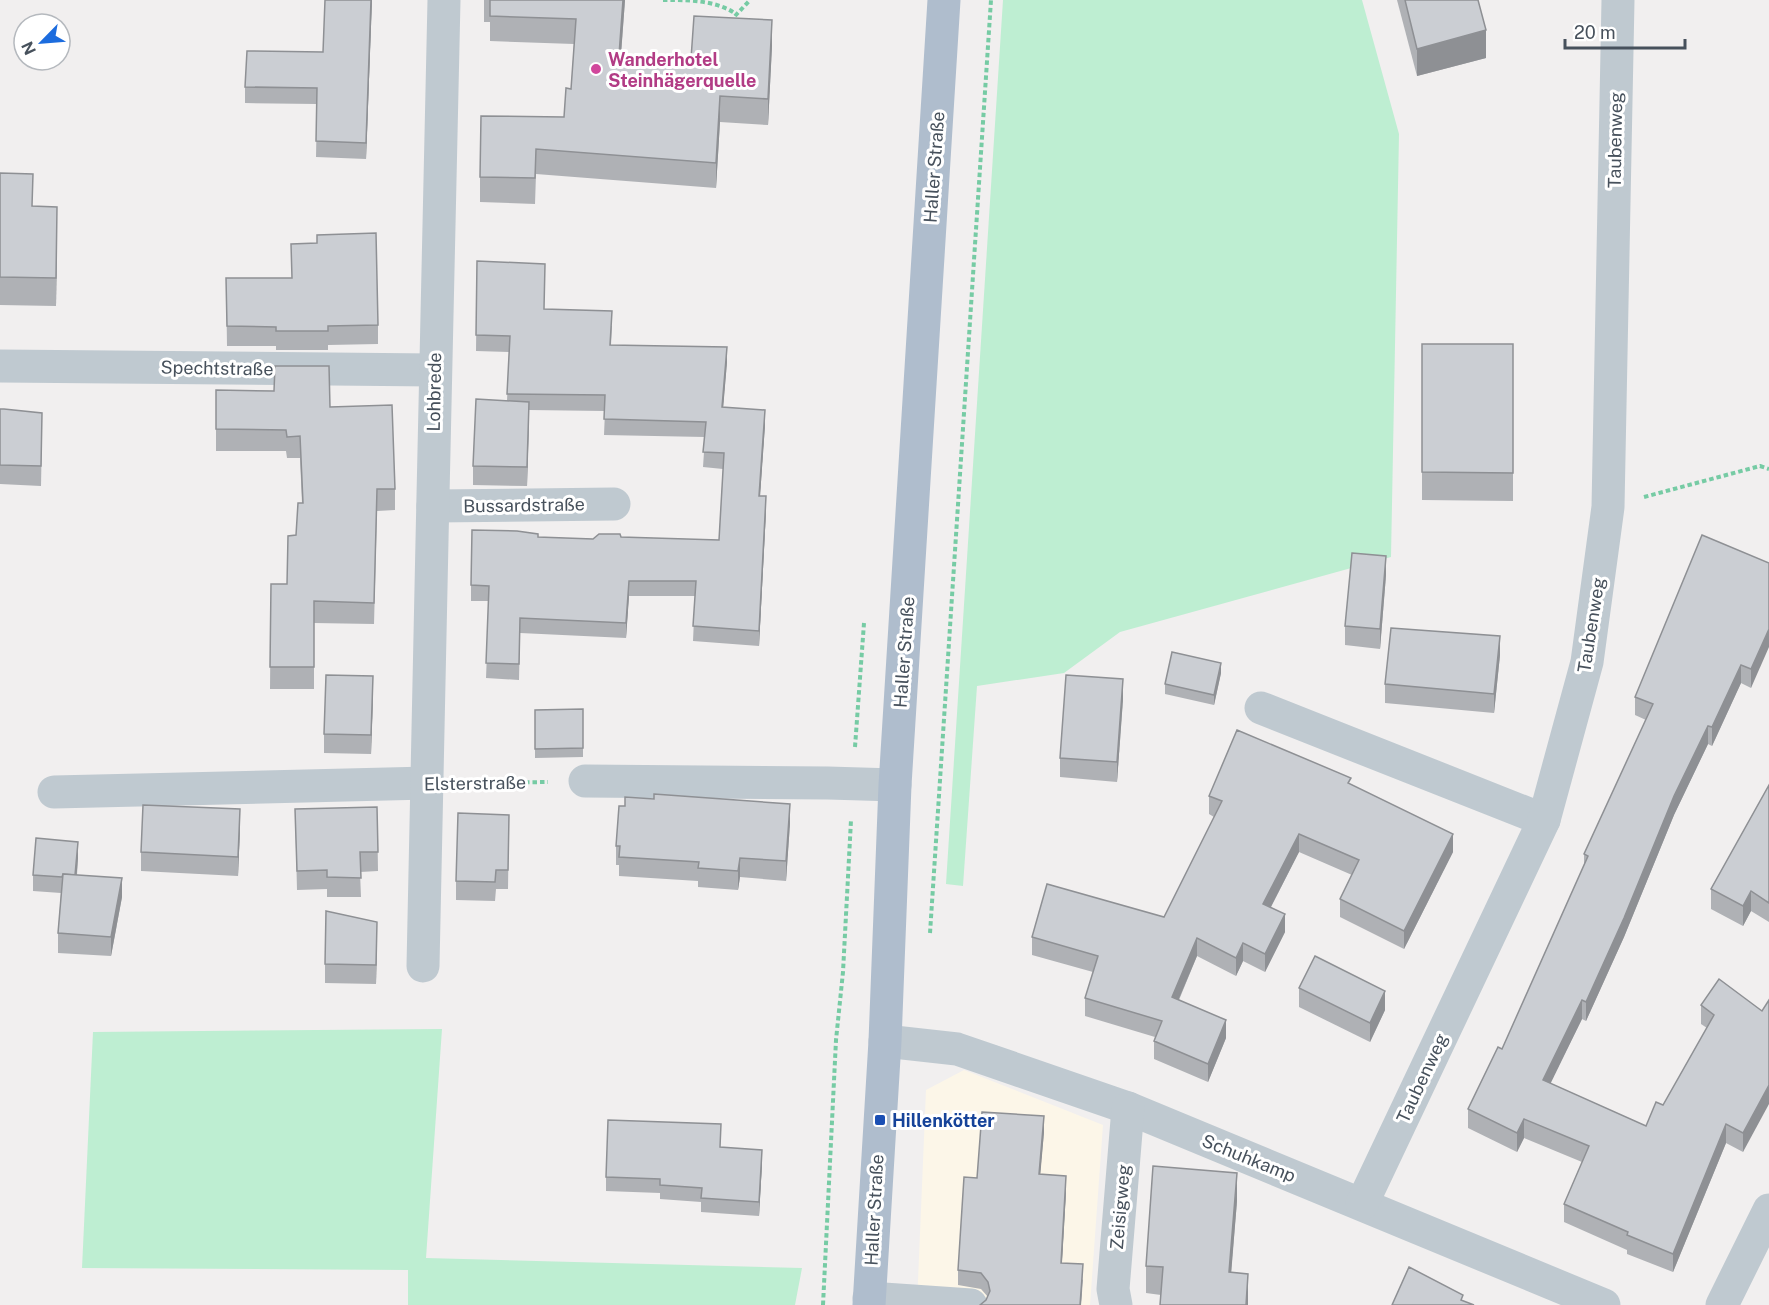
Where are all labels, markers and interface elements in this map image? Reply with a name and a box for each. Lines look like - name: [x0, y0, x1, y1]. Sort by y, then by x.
- north arrow: [12, 12, 72, 72]
- scale bar: [1565, 12, 1685, 50]
- text: 20 m: [1574, 22, 1616, 43]
- text: N: [18, 38, 40, 58]
- place label: Wanderhotel Steinhägerquelle: [608, 49, 756, 91]
- marker: Wanderhotel Steinhägerquelle: [589, 62, 603, 76]
- street label: Taubenweg: [1604, 92, 1626, 188]
- street label: Haller Straße: [920, 111, 948, 223]
- street label: Lohbrede: [423, 352, 445, 432]
- street label: Spechtstraße: [160, 357, 274, 379]
- street label: Bussardstraße: [463, 493, 585, 517]
- street label: Taubenweg: [1573, 576, 1609, 674]
- street label: Haller Straße: [890, 596, 918, 708]
- street label: Elsterstraße: [424, 772, 526, 794]
- street label: Taubenweg: [1392, 1030, 1452, 1126]
- place label: Hillenkötter: [892, 1110, 995, 1131]
- marker: Hillenkötter: [873, 1113, 887, 1127]
- street label: Schuhkamp: [1199, 1130, 1299, 1186]
- street label: Haller Straße: [861, 1154, 887, 1266]
- street label: Zeisigweg: [1106, 1163, 1134, 1251]

